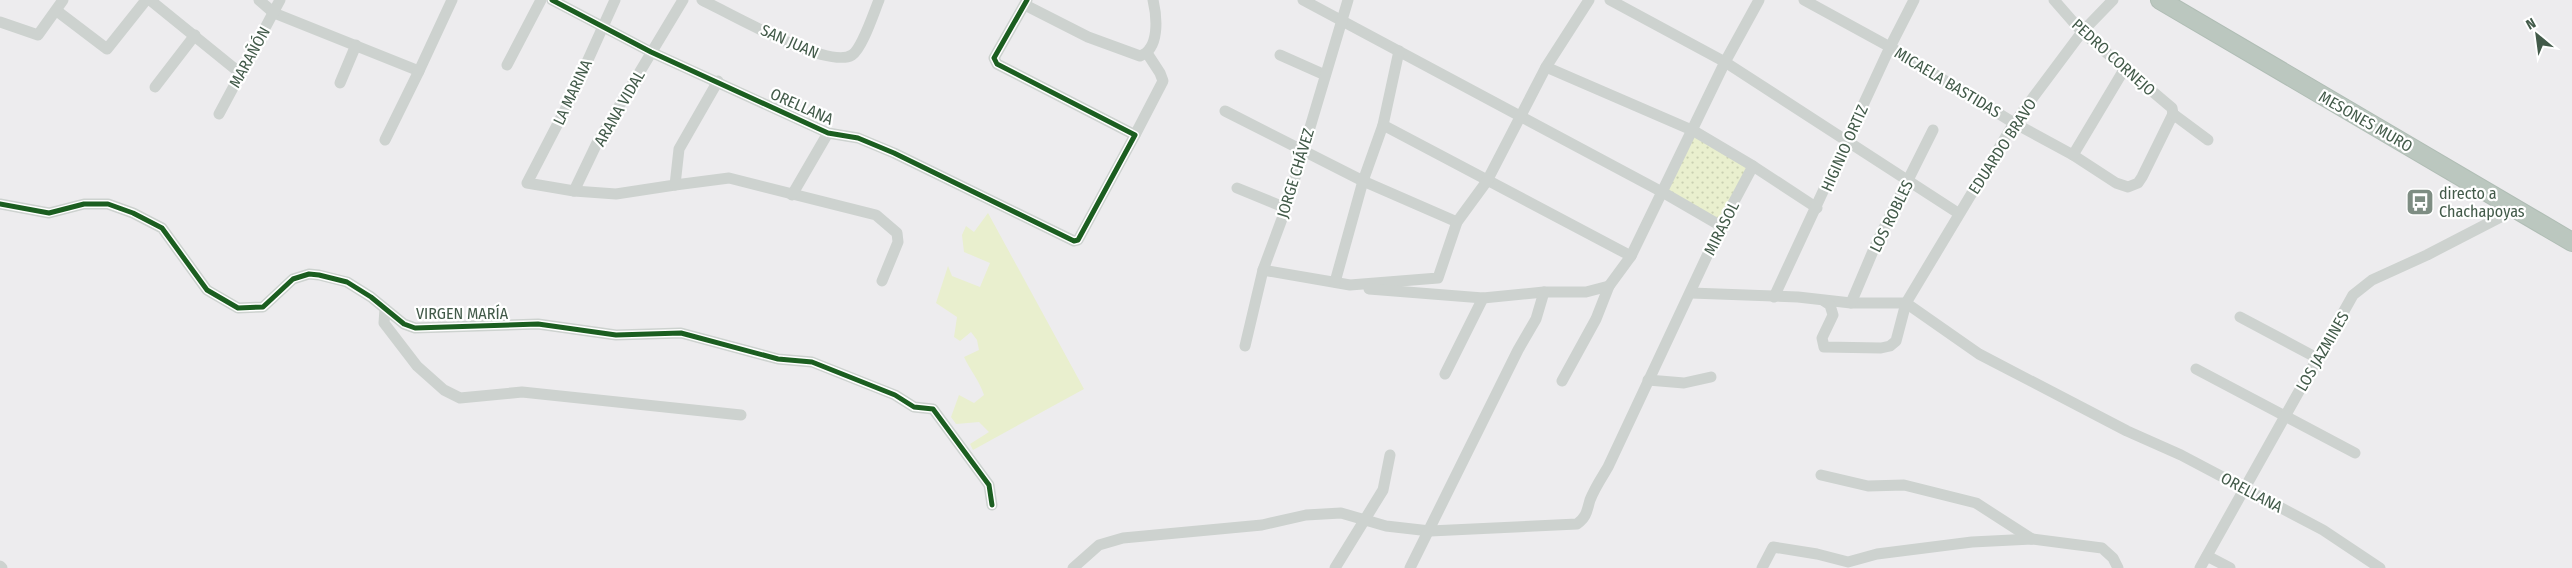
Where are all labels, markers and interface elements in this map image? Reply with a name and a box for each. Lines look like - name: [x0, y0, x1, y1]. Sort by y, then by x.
- north arrow: [2512, 10, 2562, 60]
- street label: PEDRO CORNEJO: [2068, 15, 2159, 100]
- text: N: [2523, 15, 2539, 34]
- street label: SAN JUAN: [758, 20, 822, 63]
- street label: MARAÑÓN: [225, 24, 274, 91]
- street label: MICAELA BASTIDAS: [1891, 43, 2004, 122]
- street label: LA MARINA: [549, 56, 596, 128]
- street label: ARANA VIDAL: [590, 67, 649, 150]
- street label: ORELLANA: [767, 84, 837, 129]
- street label: MESONES MURO: [2316, 87, 2416, 156]
- street label: EDUARDO BRAVO: [1964, 95, 2040, 198]
- street label: HIGINIO ORTIZ: [1817, 102, 1872, 194]
- street label: JORGE CHÁVEZ: [1273, 126, 1318, 220]
- street label: LOS ROBLES: [1866, 177, 1917, 255]
- place label: directo a Chachapoyas: [2439, 184, 2525, 221]
- bus stop icon: directo a Chachapoyas: [2405, 187, 2435, 217]
- street label: MIRASOL: [1700, 198, 1743, 258]
- street label: VIRGEN MARÍA: [416, 304, 509, 323]
- street label: LOS JAZMINES: [2292, 308, 2353, 394]
- street label: ORELLANA: [2218, 468, 2286, 517]

